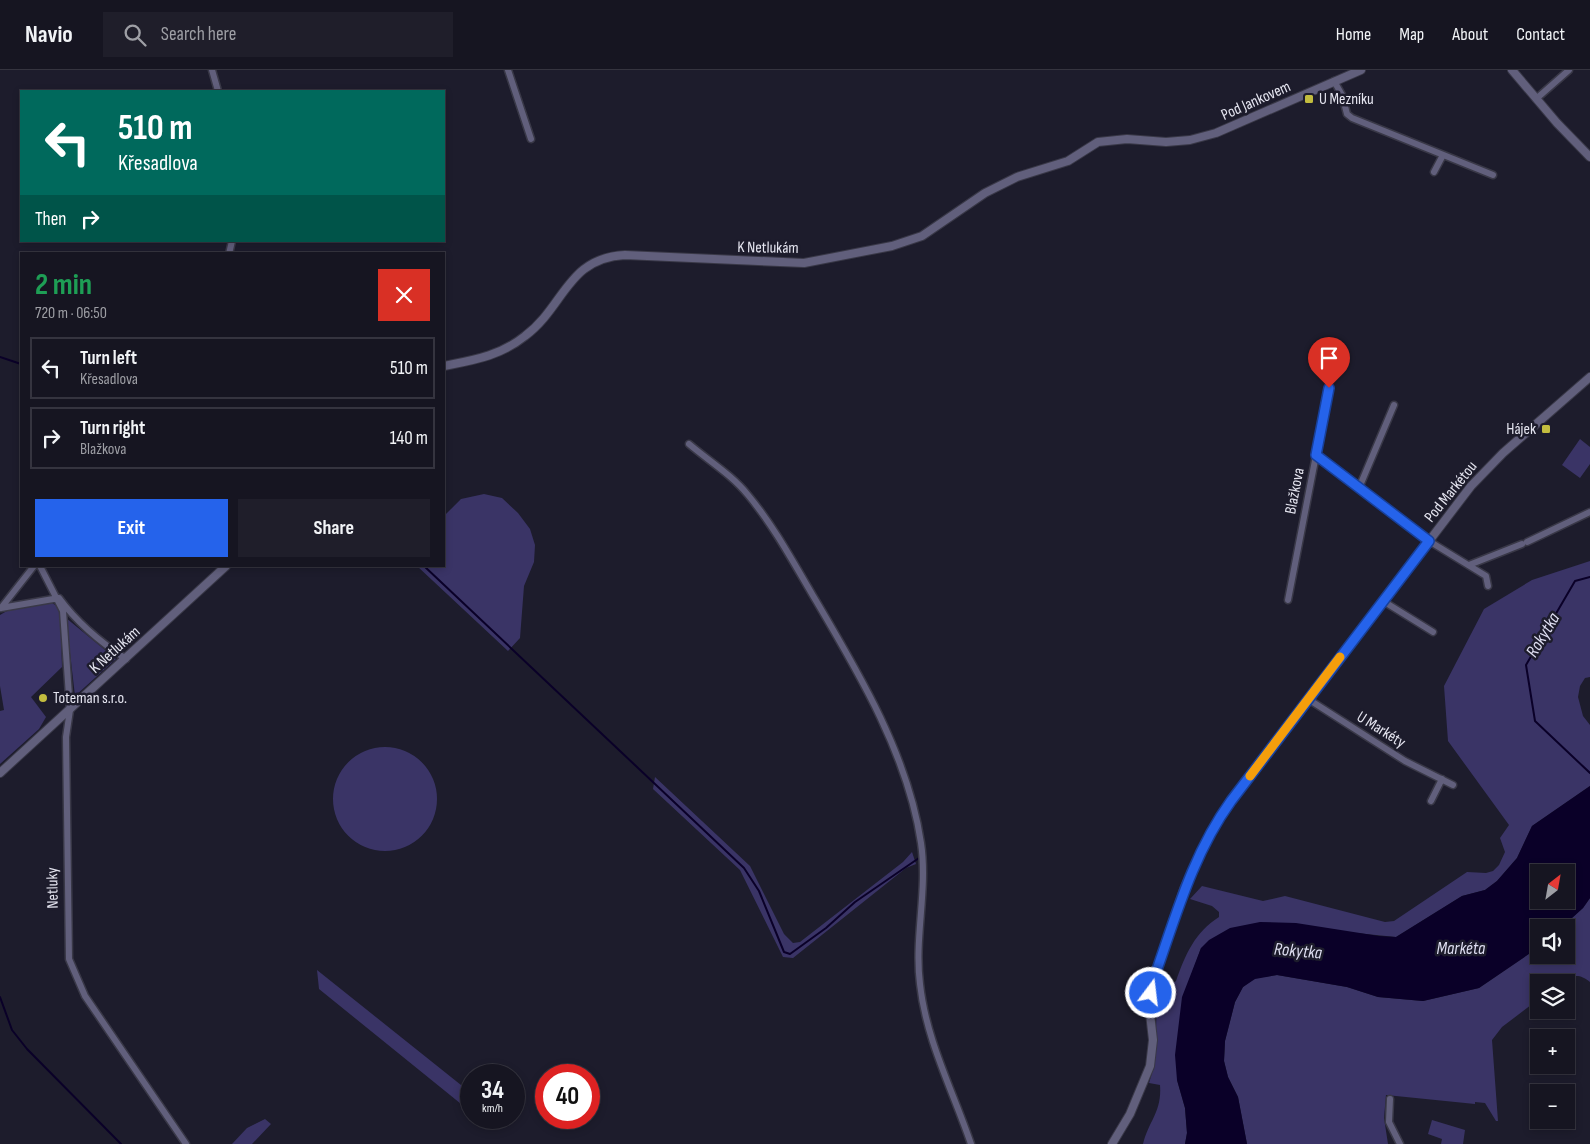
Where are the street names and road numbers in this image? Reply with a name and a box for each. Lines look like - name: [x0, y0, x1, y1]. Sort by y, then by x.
- street label: Pod Jankovem: [1218, 77, 1294, 125]
- street label: K Netlukám: [737, 238, 799, 258]
- street label: Pod Markétou: [1421, 458, 1481, 526]
- street label: Blažkova: [1281, 466, 1309, 516]
- street label: K Netlukám: [86, 622, 144, 678]
- street label: U Markéty: [1353, 708, 1409, 752]
- street label: Netluky: [43, 867, 63, 909]

